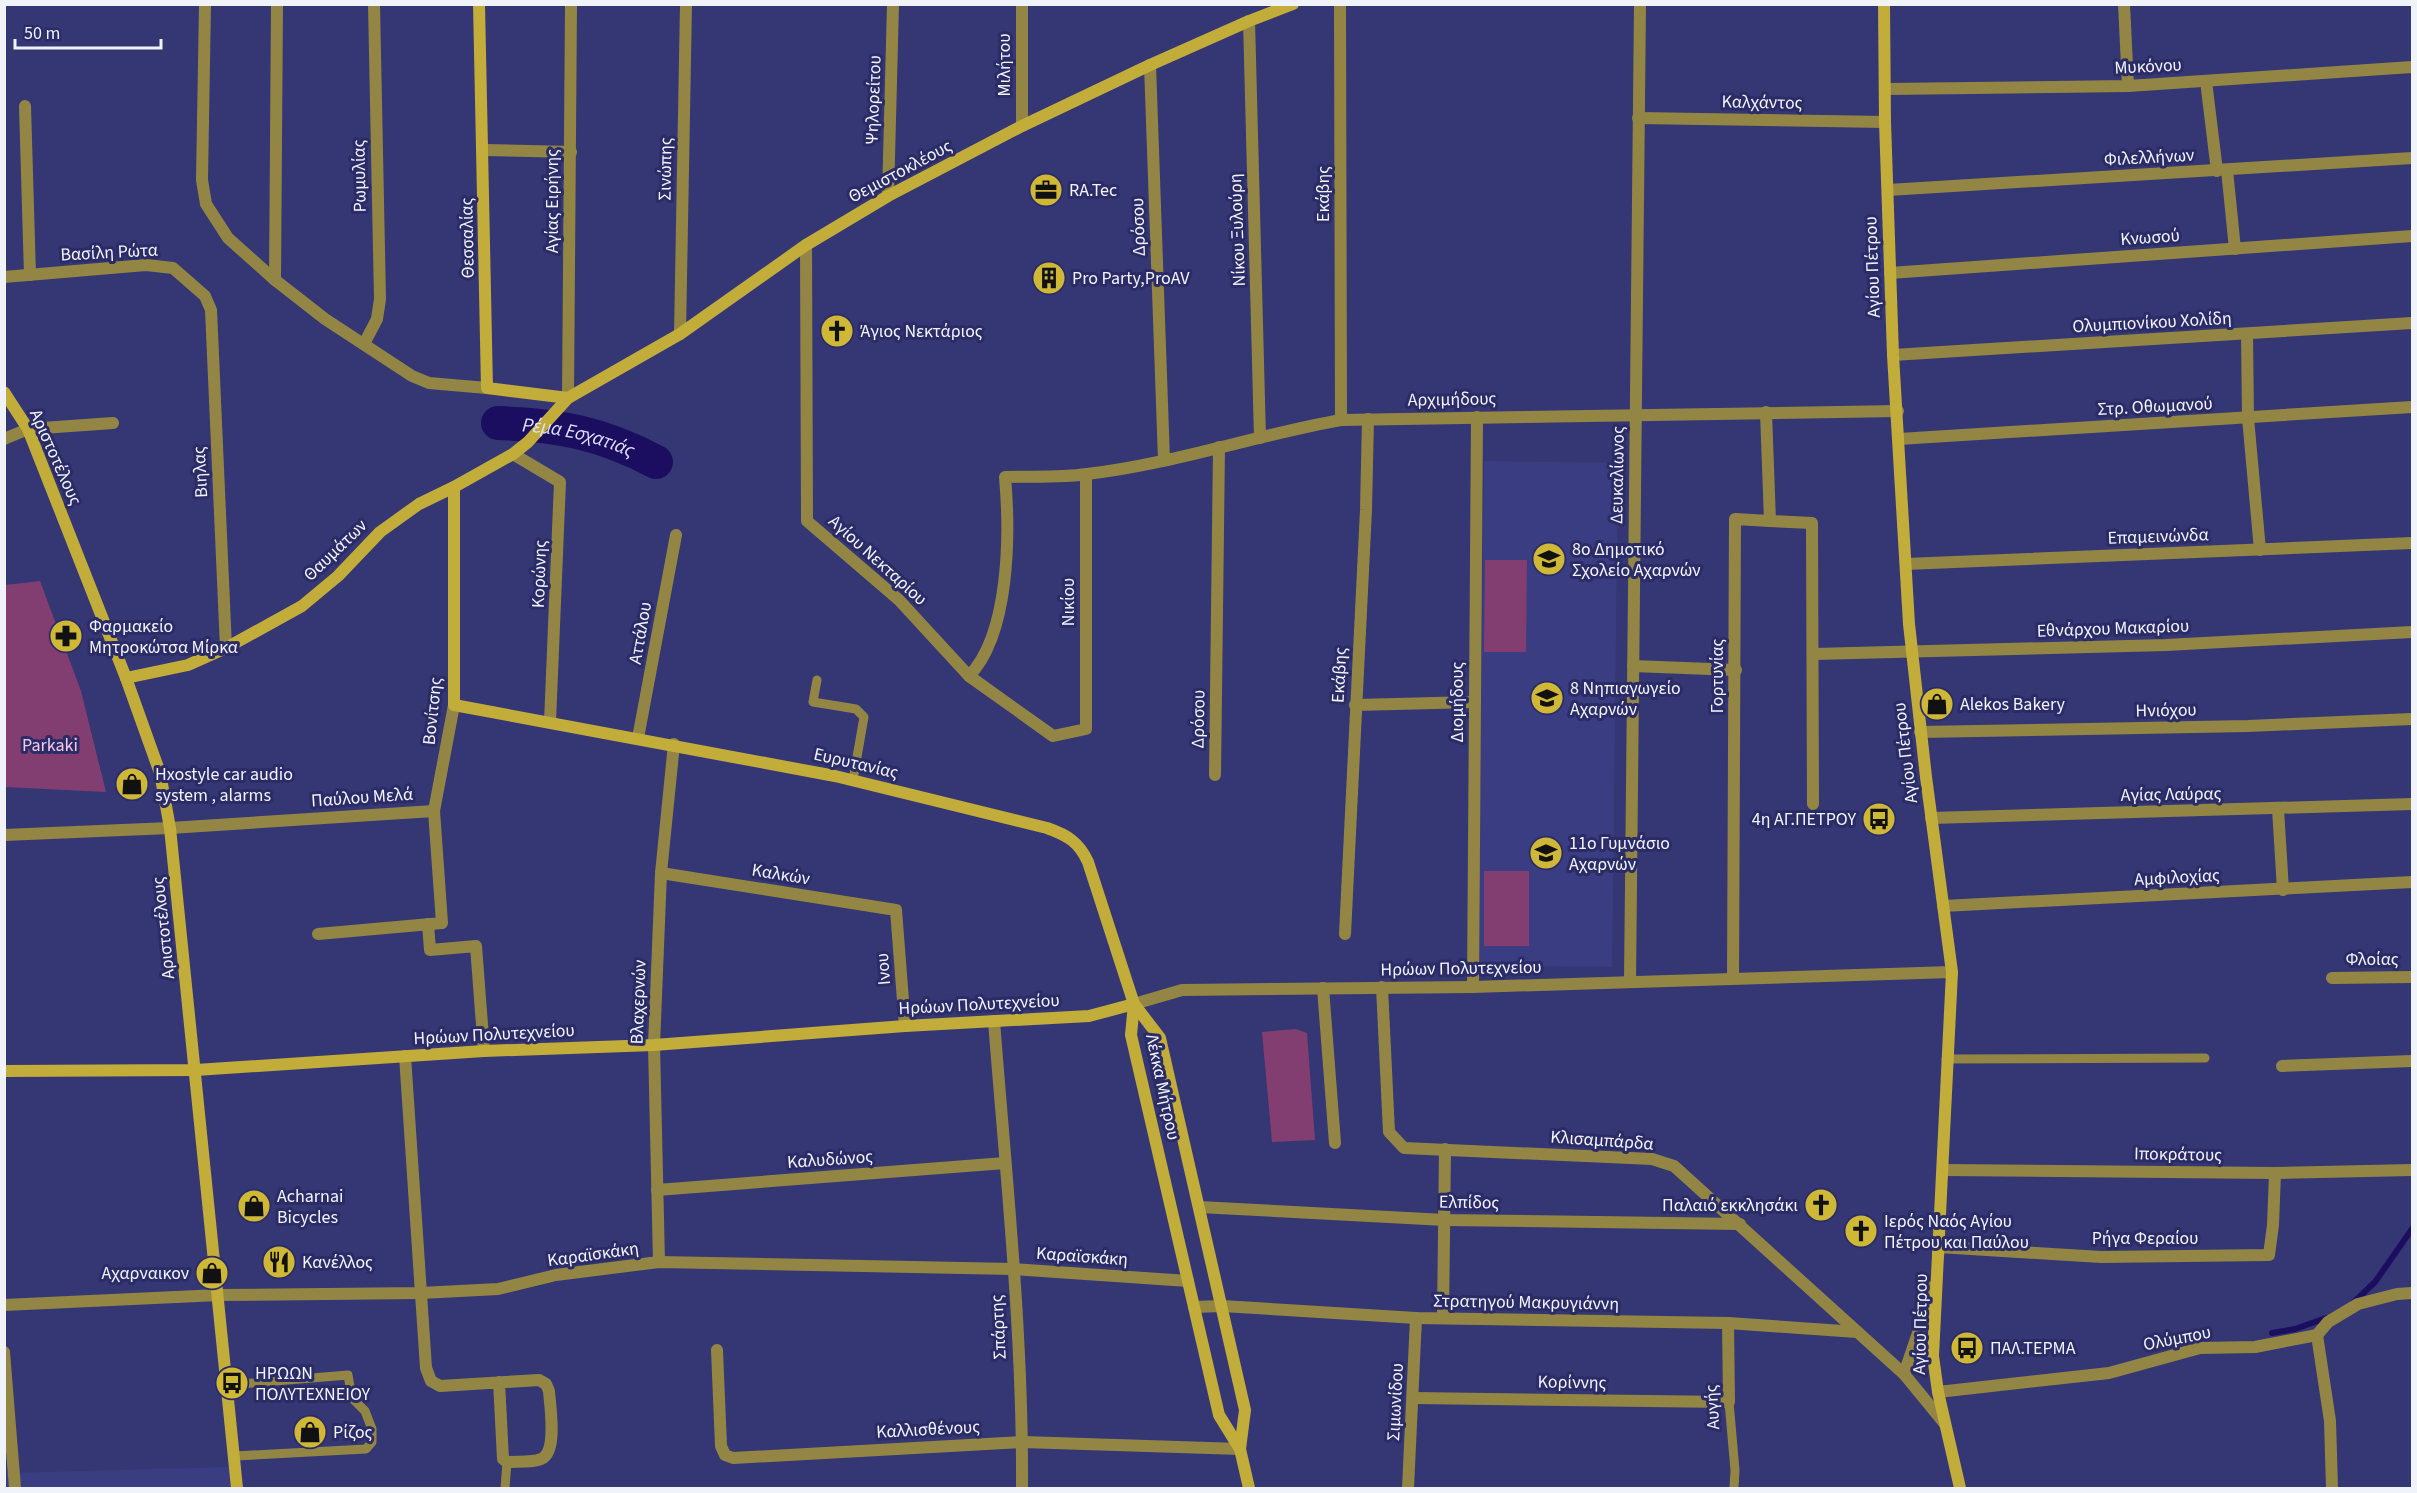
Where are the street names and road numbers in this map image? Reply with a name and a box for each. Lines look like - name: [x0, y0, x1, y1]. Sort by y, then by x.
- street label: Μιλήτου: [992, 33, 1017, 97]
- street label: Μυκόνου: [2114, 52, 2182, 81]
- street label: Ψηλορείτου: [859, 55, 888, 145]
- street label: Καλχάντος: [1721, 89, 1803, 116]
- street label: Θεμιστοκλέους: [844, 134, 957, 209]
- street label: Σινώπης: [652, 137, 679, 201]
- street label: Ρωμυλίας: [346, 139, 373, 213]
- street label: Φιλελλήνων: [2103, 143, 2195, 172]
- street label: Αγίας Ειρήνης: [540, 149, 565, 253]
- street label: Εκάβης: [1311, 166, 1336, 222]
- street label: Νίκου Ξυλούρη: [1223, 173, 1252, 287]
- street label: Θεσσαλίας: [454, 197, 481, 279]
- street label: Δρόσου: [1125, 197, 1152, 257]
- street label: Αγίου Πέτρου: [1858, 216, 1887, 318]
- street label: Κνωσού: [2120, 223, 2181, 252]
- street label: Βασίλη Ρώτα: [60, 237, 158, 268]
- street label: Ολυμπιονίκου Χολίδη: [2072, 306, 2232, 339]
- street label: Αρχιμήδους: [1408, 386, 1497, 413]
- street label: Στρ. Οθωμανού: [2097, 391, 2213, 422]
- street label: Αριστοτέλους: [23, 405, 88, 509]
- street label: Δευκαλίωνος: [1604, 426, 1631, 524]
- street label: Βιηλας: [187, 445, 214, 498]
- street label: Αγίου Νεκταρίου: [823, 509, 932, 611]
- street label: Θαυμάτων: [298, 513, 373, 587]
- street label: Επαμεινώνδα: [2107, 522, 2209, 551]
- street label: Κορώνης: [526, 539, 553, 609]
- street label: Νικίου: [1056, 578, 1081, 626]
- street label: Αττάλου: [623, 600, 658, 666]
- street label: Εθνάρχου Μακαρίου: [2036, 613, 2190, 644]
- street label: Γορτυνίας: [1705, 639, 1730, 713]
- street label: Εκάβης: [1326, 646, 1353, 704]
- street label: Διομήδους: [1445, 661, 1470, 742]
- street label: Βονίτσης: [417, 676, 449, 746]
- street label: Δρόσου: [1185, 690, 1212, 749]
- street label: Ηνιόχου: [2135, 697, 2197, 724]
- street label: Αγίου Πέτρου: [1887, 701, 1924, 805]
- street label: Ευρυτανίας: [811, 742, 901, 785]
- street label: Παύλου Μελά: [310, 781, 414, 814]
- street label: Αγίας Λαύρας: [2120, 781, 2222, 808]
- street label: Καλκών: [750, 858, 812, 892]
- street label: Αμφιλοχίας: [2134, 863, 2221, 892]
- street label: Αριστοτέλους: [146, 875, 181, 980]
- street label: Φλοίας: [2345, 947, 2399, 972]
- street label: Ινου: [870, 952, 897, 986]
- street label: Ηρώων Πολυτεχνείου: [1380, 955, 1542, 982]
- street label: Βλαχερνών: [625, 959, 652, 1045]
- street label: Ηρώων Πολυτεχνείου: [898, 988, 1060, 1021]
- street label: Ηρώων Πολυτεχνείου: [413, 1018, 575, 1051]
- street label: Λέκκα Μήτρου: [1139, 1032, 1186, 1142]
- street label: Κλισαμπάρδα: [1550, 1124, 1654, 1157]
- street label: Ιποκράτους: [2134, 1141, 2222, 1168]
- street label: Καλυδώνος: [786, 1144, 874, 1175]
- street label: Ελπίδος: [1439, 1189, 1500, 1216]
- street label: Ρήγα Φεραίου: [2092, 1226, 2198, 1251]
- street label: Καραϊσκάκη: [546, 1236, 640, 1273]
- street label: Καραϊσκάκη: [1035, 1241, 1129, 1272]
- street label: Αγίου Πέτρου: [1907, 1273, 1934, 1375]
- street label: Στρατηγού Μακρυγιάννη: [1433, 1288, 1619, 1317]
- street label: Σπάρτης: [984, 1294, 1013, 1360]
- street label: Ολύμπου: [2141, 1320, 2213, 1357]
- street label: Σιμωνίδου: [1381, 1362, 1410, 1442]
- street label: Κορίννης: [1537, 1369, 1607, 1396]
- street label: Αυγής: [1699, 1384, 1726, 1430]
- street label: Καλλισθένους: [875, 1414, 981, 1445]

